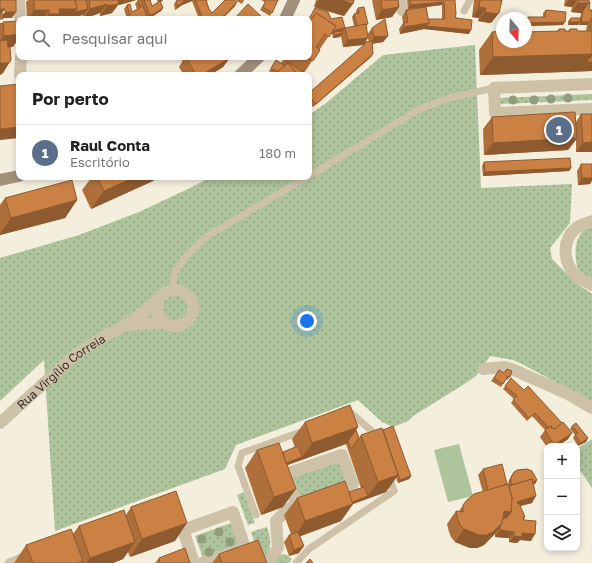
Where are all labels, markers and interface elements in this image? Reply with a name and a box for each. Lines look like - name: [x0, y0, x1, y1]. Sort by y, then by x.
- north arrow: [496, 12, 532, 48]
- search box: [16, 16, 312, 60]
- icon: search: [30, 27, 52, 49]
- text: Pesquisar aqui: [62, 29, 167, 47]
- text: Por perto: [32, 88, 109, 109]
- pin: 1: [546, 115, 572, 145]
- text: Raul Conta: [70, 136, 150, 154]
- text: 1: [42, 145, 48, 161]
- text: 180 m: [259, 145, 296, 161]
- text: Escritório: [70, 154, 130, 170]
- your location: [297, 311, 317, 331]
- street label: Rua Virgílio Correia: [13, 330, 108, 412]
- map controls: [544, 443, 580, 551]
- button: +: [544, 443, 580, 479]
- button: −: [544, 479, 580, 515]
- button: layers: [544, 515, 580, 551]

